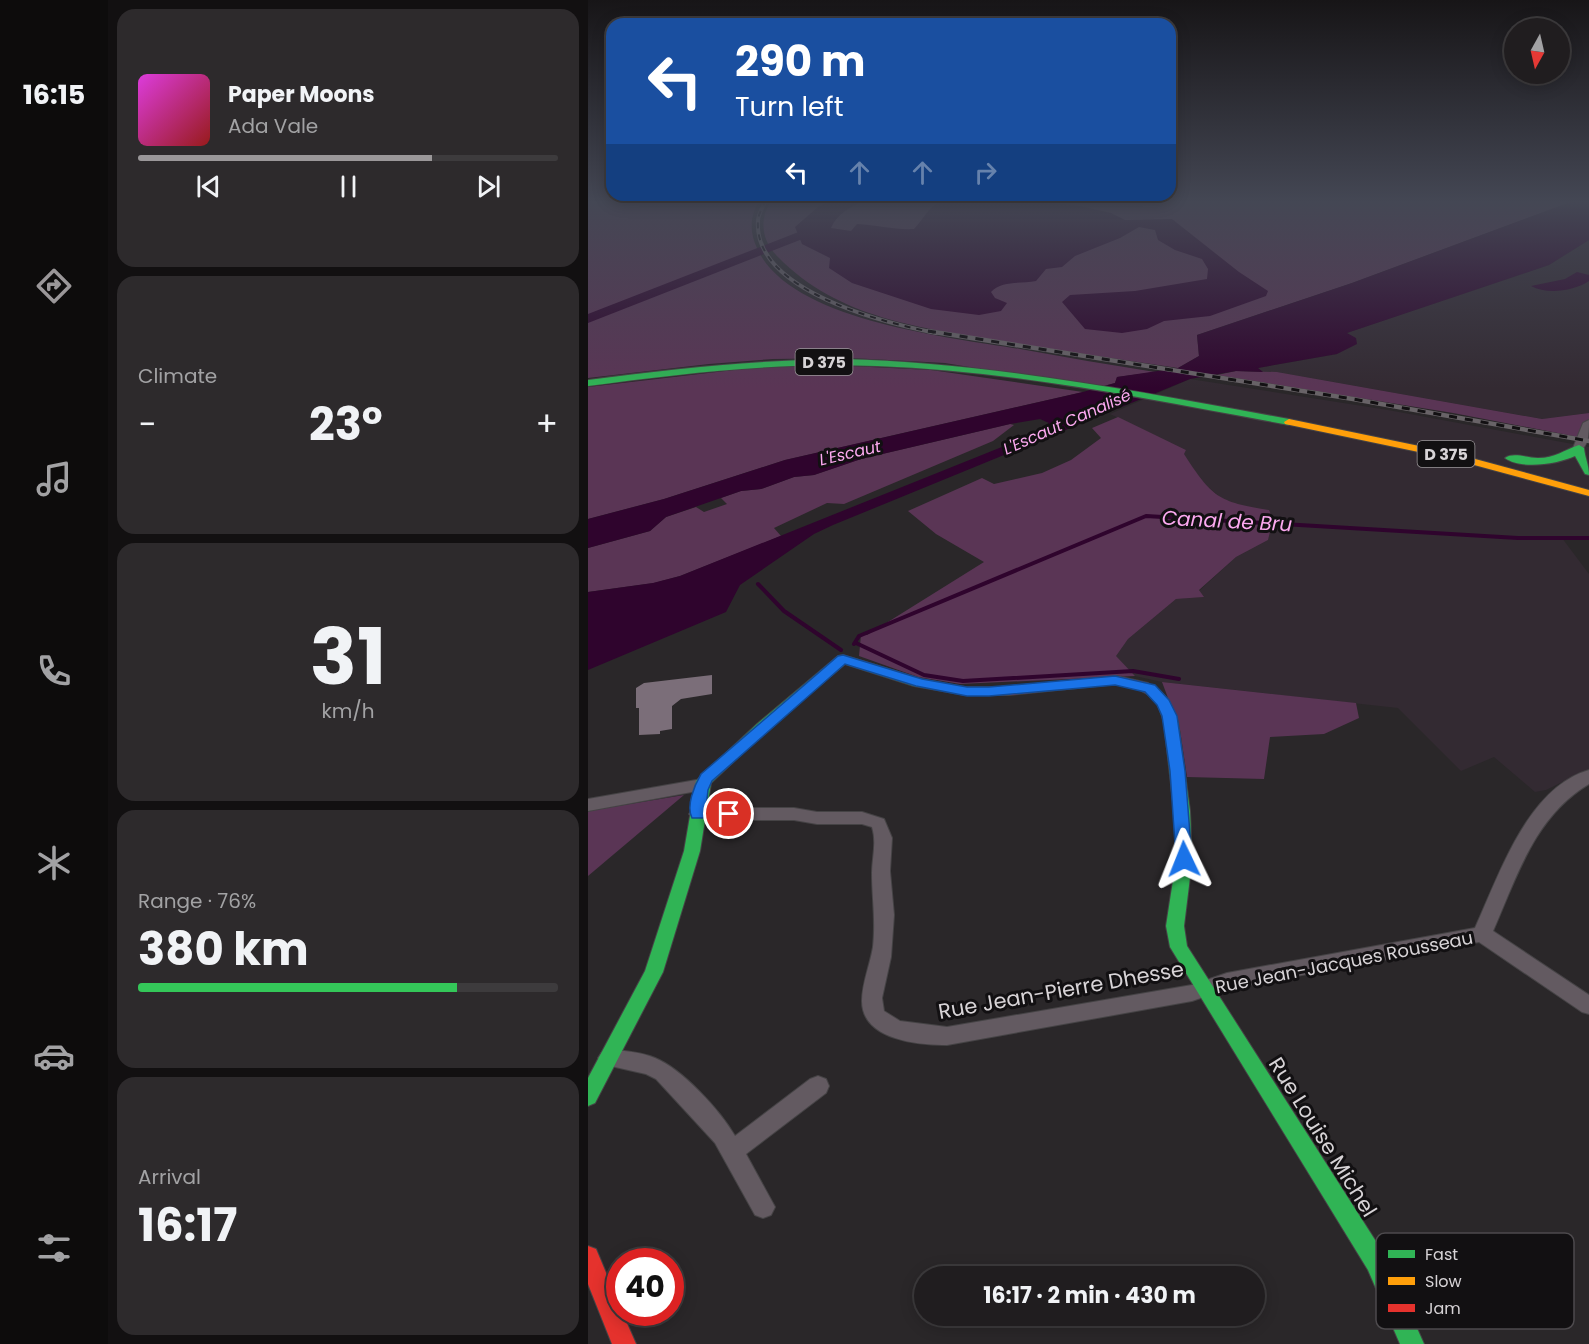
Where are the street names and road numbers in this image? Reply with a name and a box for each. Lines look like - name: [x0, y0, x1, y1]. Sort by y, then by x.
- road number: D 375: [796, 349, 852, 375]
- road number: D 375: [1418, 441, 1474, 467]
- street label: Rue Jean-Jacques Rousseau: [1213, 925, 1475, 999]
- street label: Rue Jean-Pierre Dhesse: [936, 954, 1186, 1026]
- street label: Rue Louise Michel: [1262, 1052, 1384, 1222]

